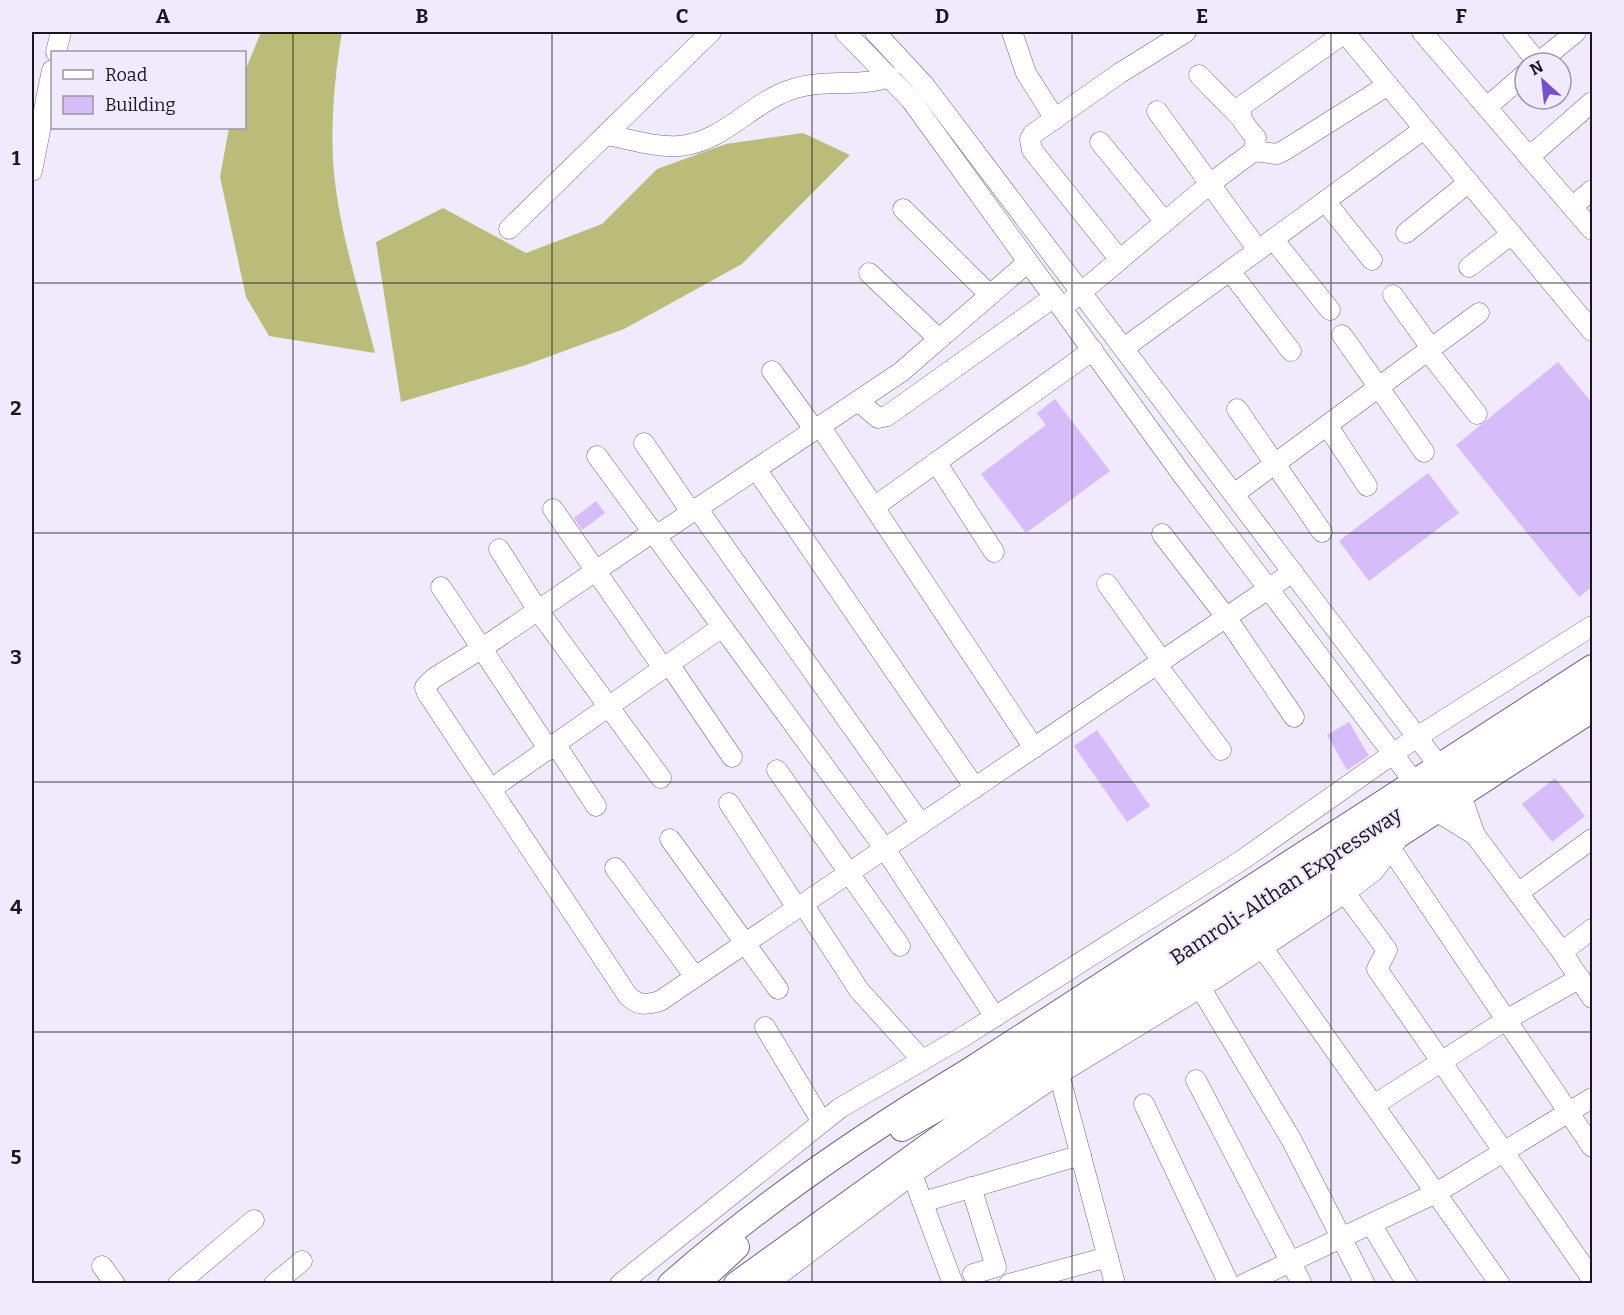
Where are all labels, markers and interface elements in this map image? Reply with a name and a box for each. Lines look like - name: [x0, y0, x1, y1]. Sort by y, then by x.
- text: A: [156, 4, 171, 28]
- text: B: [416, 4, 429, 28]
- text: C: [676, 4, 688, 28]
- text: D: [935, 4, 949, 28]
- text: E: [1196, 4, 1208, 28]
- text: F: [1455, 4, 1467, 28]
- legend: [51, 51, 246, 129]
- north arrow: [1513, 51, 1573, 111]
- text: N: [1527, 57, 1546, 79]
- text: Road: [105, 64, 148, 86]
- text: Building: [105, 94, 176, 116]
- text: 1: [12, 146, 21, 170]
- text: 2: [10, 396, 22, 420]
- text: 3: [10, 645, 22, 669]
- street label: Bamroli-Althan Expressway: [1165, 801, 1408, 971]
- text: 4: [10, 895, 22, 919]
- text: 5: [11, 1145, 22, 1169]

